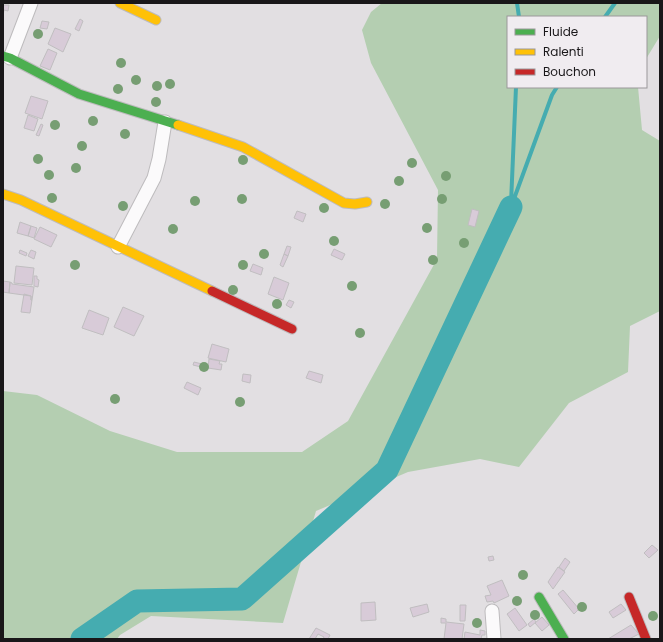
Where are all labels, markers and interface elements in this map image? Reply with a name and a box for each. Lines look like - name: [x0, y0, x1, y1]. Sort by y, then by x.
- legend: [507, 16, 647, 88]
- text: Fluide: [543, 23, 578, 40]
- text: Ralenti: [543, 43, 584, 60]
- text: Bouchon: [543, 63, 596, 80]

